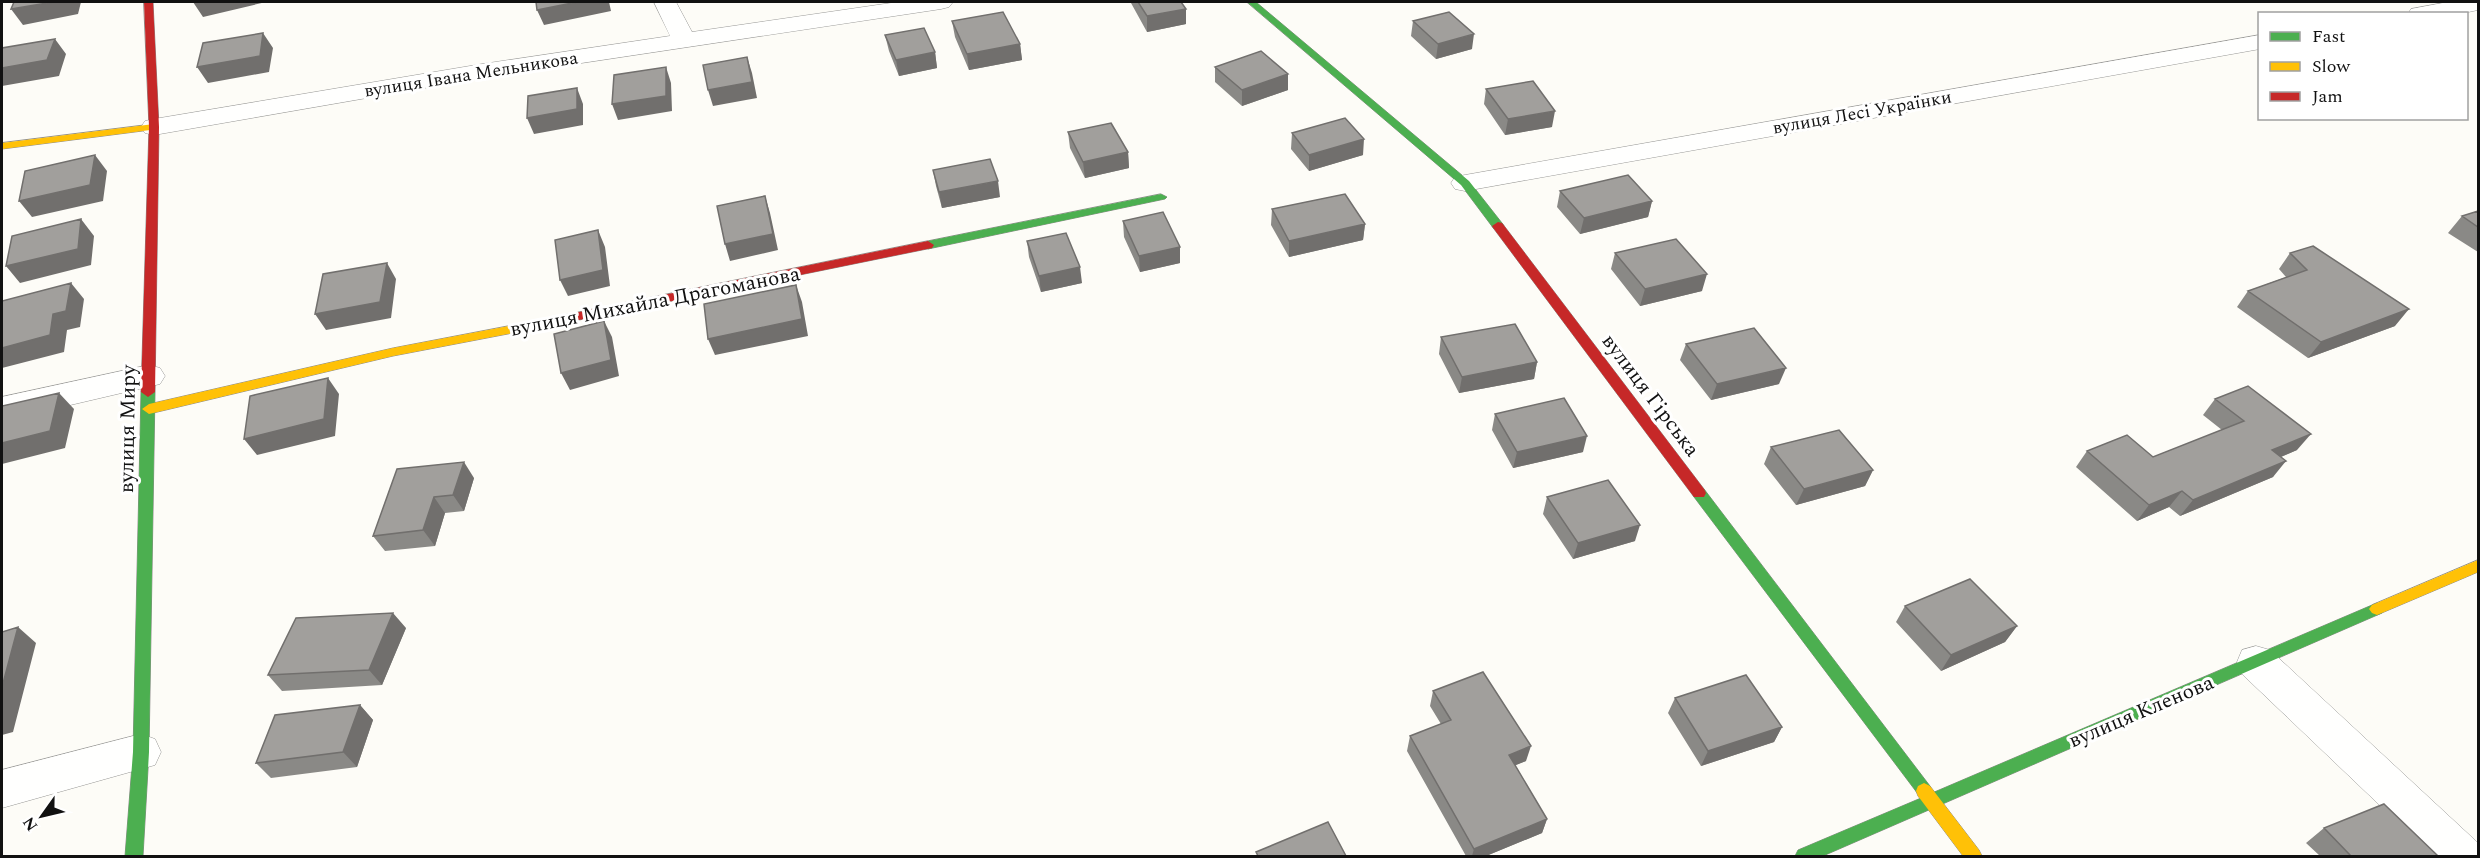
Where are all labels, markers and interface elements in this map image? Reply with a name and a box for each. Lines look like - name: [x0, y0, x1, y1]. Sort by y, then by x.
- legend: [2258, 12, 2468, 120]
- text: Fast: [2312, 23, 2345, 50]
- street label: вулиця Івана Мельникова: [362, 44, 580, 105]
- text: Slow: [2312, 53, 2351, 80]
- street label: вулиця Лесі Українки: [1770, 83, 1954, 142]
- text: Jam: [2312, 83, 2343, 110]
- street label: вулиця Михайла Драгоманова: [507, 258, 804, 346]
- street label: вулиця Гірська: [1593, 327, 1708, 464]
- street label: вулиця Миру: [111, 364, 145, 493]
- street label: вулиця Кленова: [2064, 667, 2220, 757]
- north arrow: [12, 786, 72, 846]
- text: N: [17, 812, 44, 836]

